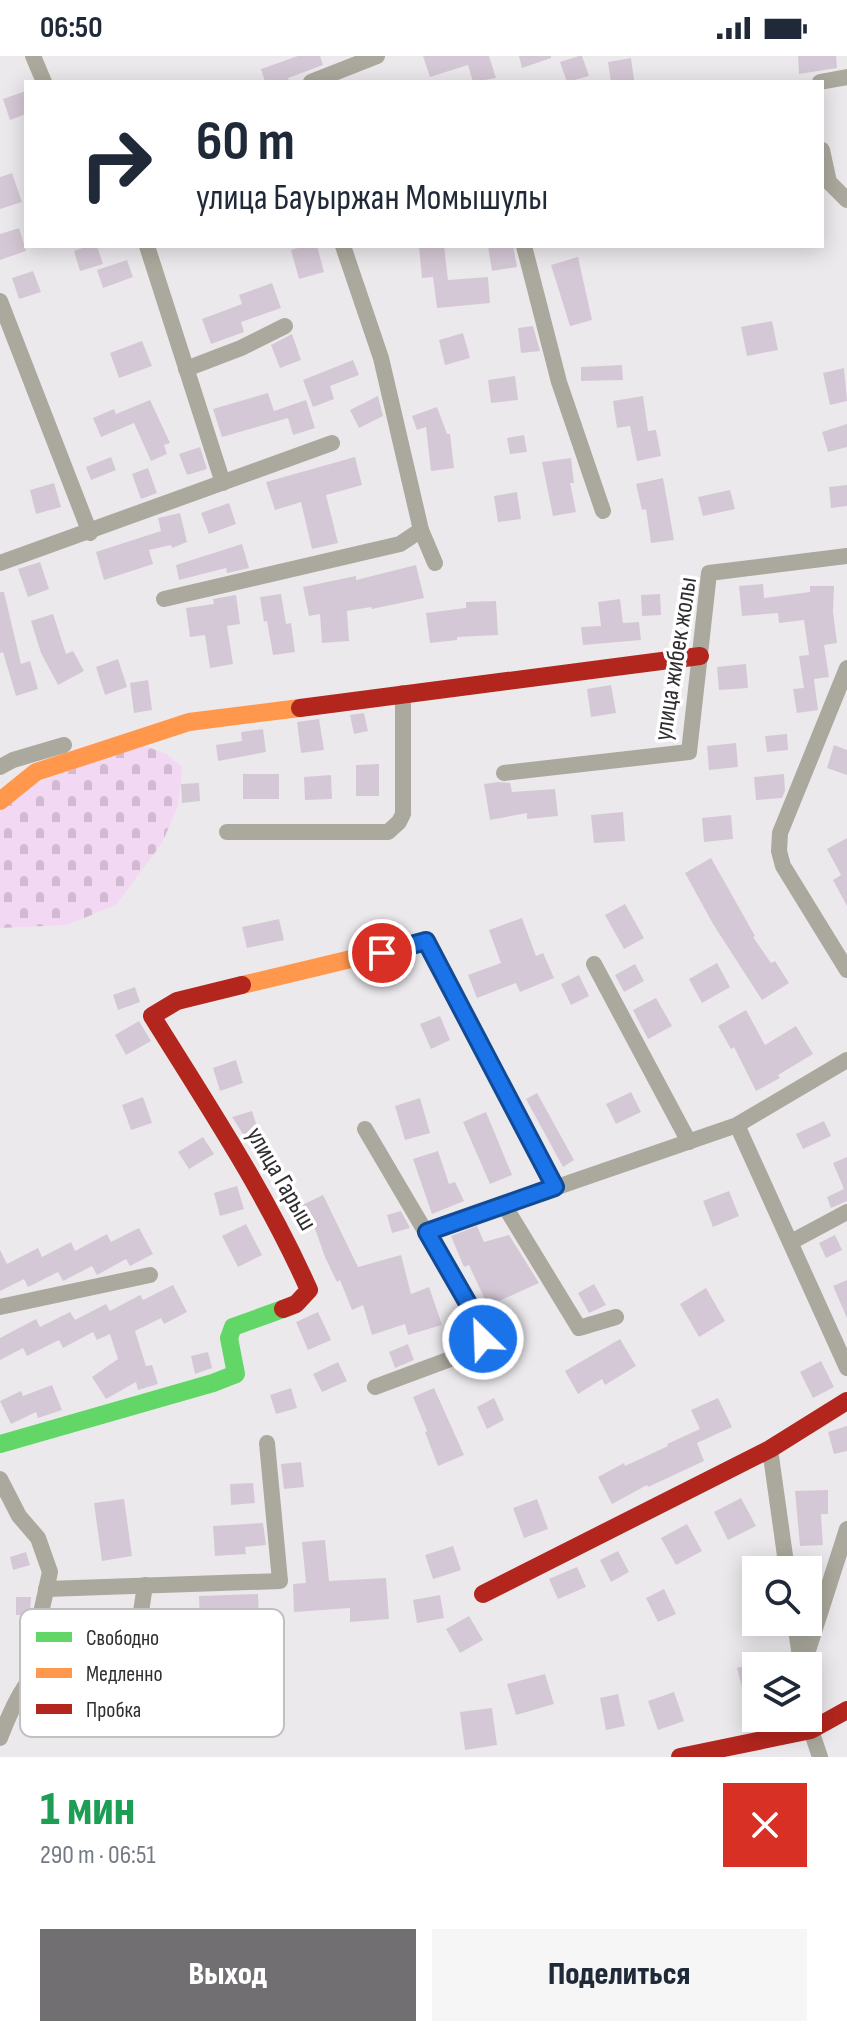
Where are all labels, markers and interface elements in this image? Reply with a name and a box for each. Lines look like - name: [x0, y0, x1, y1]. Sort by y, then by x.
- text: 06:50: [40, 10, 103, 46]
- text: 60 m: [196, 109, 295, 176]
- icon: right: [64, 112, 168, 216]
- text: улица Бауыржан Момышулы: [196, 177, 548, 220]
- street label: улица жибек жолы: [648, 575, 704, 743]
- pin: [348, 919, 416, 987]
- icon: arrive: [360, 931, 404, 975]
- street label: улица Гарыш: [239, 1122, 323, 1236]
- position arrow: [441, 1297, 525, 1381]
- map controls: [742, 1556, 822, 1732]
- button: search: [742, 1556, 822, 1636]
- legend: [20, 1609, 284, 1737]
- text: Свободно: [86, 1625, 159, 1652]
- button: layers: [742, 1652, 822, 1732]
- text: Медленно: [86, 1661, 163, 1688]
- text: Пробка: [86, 1697, 141, 1724]
- text: 1 мин: [40, 1781, 135, 1838]
- button: close: [723, 1783, 807, 1867]
- text: 290 m · 06:51: [40, 1840, 156, 1871]
- button: Выход: [40, 1929, 416, 2021]
- button: Поделиться: [432, 1929, 807, 2021]

